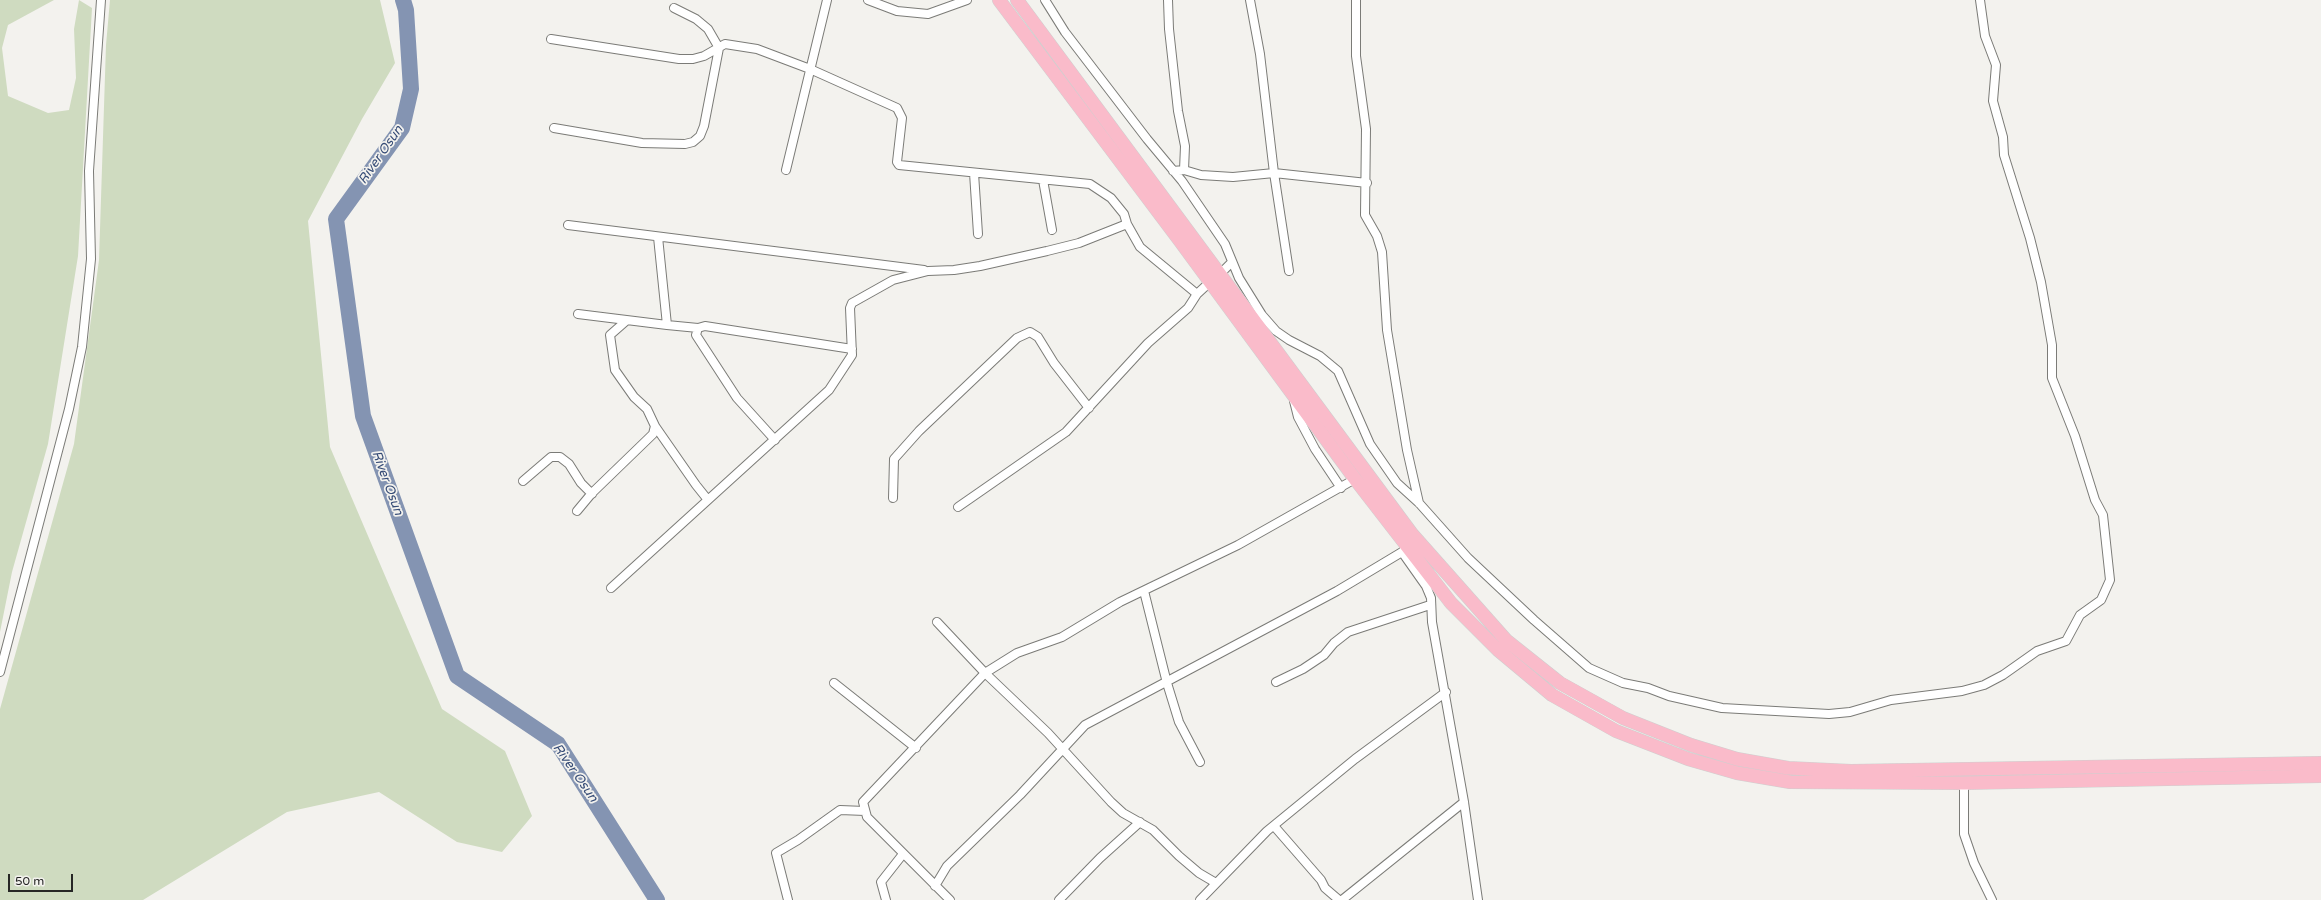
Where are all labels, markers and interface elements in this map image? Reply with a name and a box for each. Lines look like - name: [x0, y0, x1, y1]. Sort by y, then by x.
- water label: River Osun: [355, 123, 407, 187]
- water label: River Osun: [368, 449, 406, 517]
- water label: River Osun: [549, 741, 601, 805]
- scale bar: [10, 866, 75, 892]
- text: 50 m: [15, 874, 44, 888]

